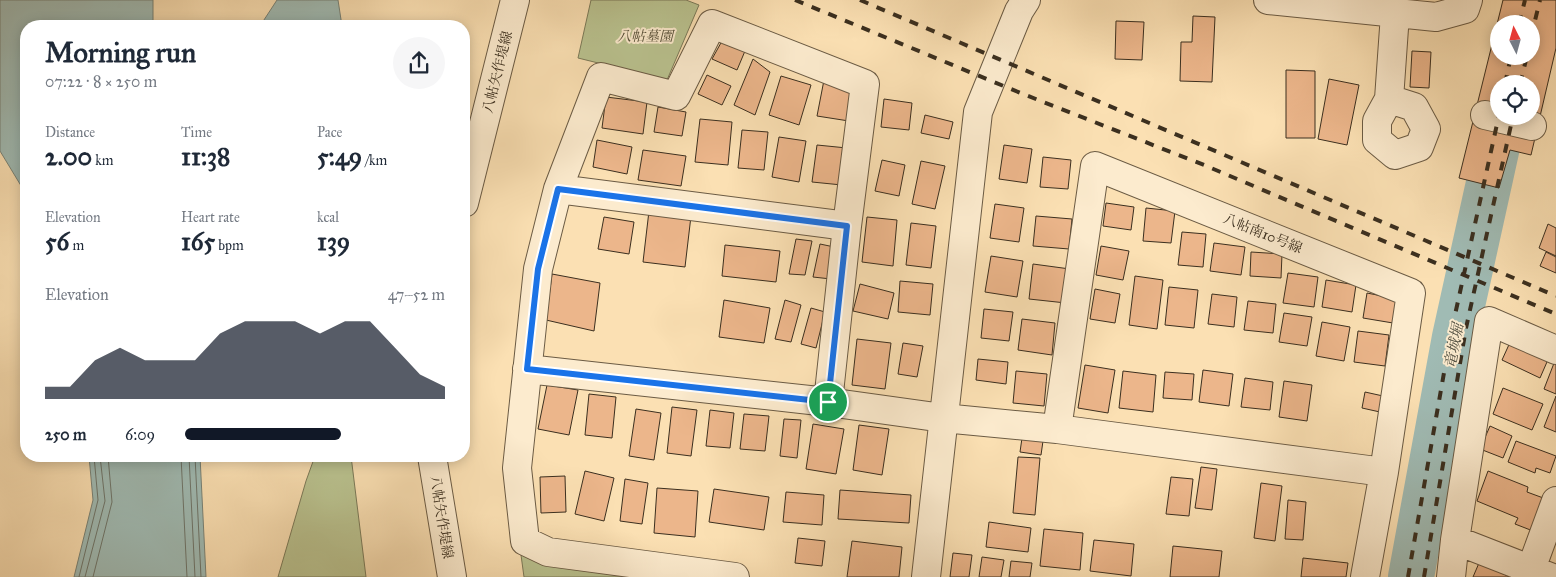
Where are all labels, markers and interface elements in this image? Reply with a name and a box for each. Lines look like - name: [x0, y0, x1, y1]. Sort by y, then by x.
- north arrow: [1490, 15, 1540, 65]
- map controls: [1490, 15, 1540, 125]
- park label: 八帖墓園: [617, 28, 675, 45]
- street label: 八帖矢作堤線: [479, 29, 516, 115]
- text: Morning run: [45, 35, 196, 70]
- button: share: [393, 37, 445, 89]
- text: 07:22 · 8 × 250 m: [45, 72, 157, 91]
- button: locate: [1490, 75, 1540, 125]
- text: Distance: [45, 124, 95, 141]
- text: Time: [181, 124, 212, 141]
- text: Pace: [317, 124, 342, 141]
- text: 2.00: [45, 141, 92, 172]
- text: 11:38: [181, 141, 230, 172]
- text: 5:49: [317, 141, 362, 172]
- text: km: [92, 152, 113, 169]
- text: /km: [362, 152, 387, 169]
- text: Elevation: [45, 209, 101, 226]
- text: Heart rate: [181, 209, 240, 226]
- text: kcal: [317, 209, 339, 226]
- street label: 八帖南10号線: [1221, 210, 1305, 257]
- text: 56: [45, 226, 69, 257]
- text: 165: [181, 226, 215, 257]
- text: 139: [317, 226, 350, 257]
- text: m: [69, 237, 84, 254]
- text: bpm: [215, 237, 244, 254]
- text: Elevation: [45, 285, 109, 304]
- text: 47–52 m: [388, 285, 445, 304]
- water label: 竜城堀: [1441, 319, 1468, 370]
- pin: [807, 381, 849, 423]
- icon: arrive: [814, 388, 842, 416]
- text: 250 m: [45, 425, 86, 444]
- text: 6:09: [125, 425, 155, 444]
- street label: 八帖矢作堤線: [427, 474, 456, 560]

